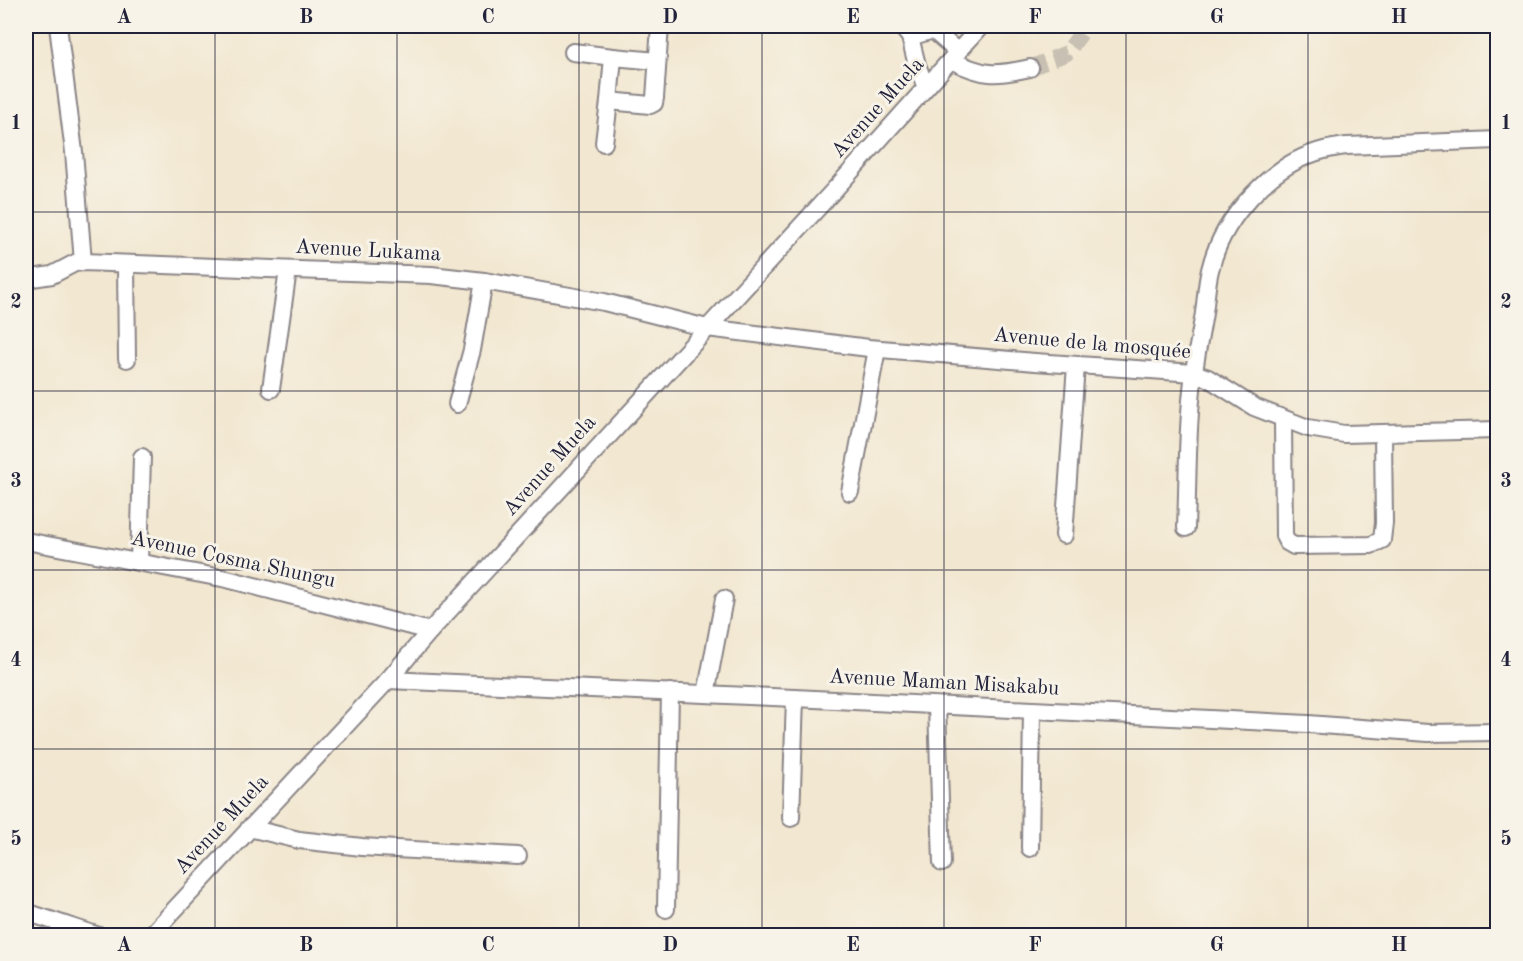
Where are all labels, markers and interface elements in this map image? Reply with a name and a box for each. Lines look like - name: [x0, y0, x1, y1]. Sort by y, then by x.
- text: A: [116, 8, 132, 28]
- text: B: [299, 8, 313, 28]
- text: C: [481, 8, 495, 28]
- text: D: [662, 8, 678, 28]
- text: E: [846, 8, 860, 28]
- text: F: [1028, 8, 1042, 28]
- text: G: [1210, 8, 1224, 28]
- text: H: [1391, 8, 1407, 28]
- street label: Avenue Muela: [828, 54, 928, 162]
- text: 1: [10, 114, 22, 134]
- text: 1: [1500, 114, 1512, 134]
- street label: Avenue Lukama: [294, 237, 442, 265]
- text: 2: [10, 293, 22, 313]
- text: 2: [1500, 293, 1512, 313]
- street label: Avenue de la mosquée: [992, 325, 1192, 363]
- street label: Avenue Muela: [500, 412, 600, 520]
- text: 3: [10, 472, 22, 492]
- text: 3: [1500, 472, 1512, 492]
- street label: Avenue Cosma Shungu: [129, 528, 337, 592]
- text: 4: [10, 651, 22, 671]
- text: 4: [1500, 651, 1512, 671]
- street label: Avenue Maman Misakabu: [828, 666, 1060, 700]
- street label: Avenue Muela: [171, 771, 273, 879]
- text: 5: [10, 829, 22, 850]
- text: 5: [1500, 829, 1512, 850]
- text: A: [116, 936, 132, 956]
- text: B: [299, 936, 313, 956]
- text: C: [481, 936, 495, 956]
- text: D: [662, 936, 678, 956]
- text: E: [846, 936, 860, 956]
- text: F: [1028, 936, 1042, 956]
- text: G: [1210, 936, 1224, 956]
- text: H: [1391, 936, 1407, 956]

